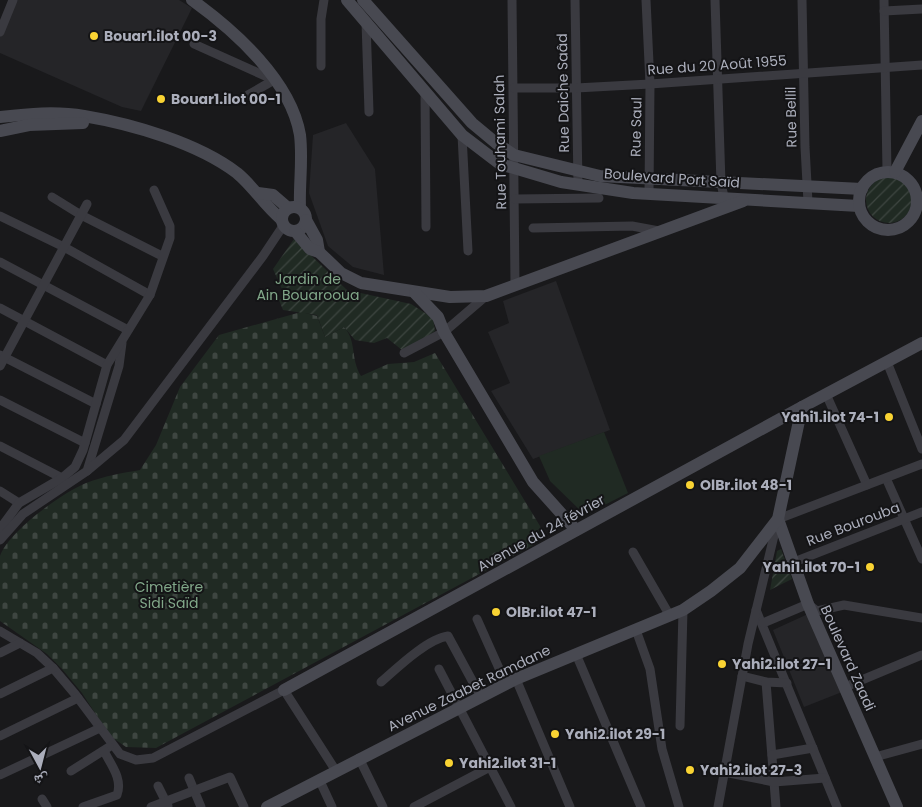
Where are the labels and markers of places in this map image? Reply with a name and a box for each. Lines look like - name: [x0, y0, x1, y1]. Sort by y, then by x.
- place label: Bouar1.ilot 00-3: [104, 26, 217, 46]
- marker: Bouar1.ilot 00-3: [88, 30, 100, 42]
- place label: Bouar1.ilot 00-1: [171, 89, 281, 109]
- marker: Bouar1.ilot 00-1: [155, 93, 167, 105]
- place label: Yahi1.ilot 74-1: [781, 407, 879, 427]
- marker: Yahi1.ilot 74-1: [883, 411, 895, 423]
- place label: OlBr.ilot 48-1: [700, 475, 792, 495]
- marker: OlBr.ilot 48-1: [684, 479, 696, 491]
- place label: Yahi1.ilot 70-1: [762, 557, 860, 577]
- marker: Yahi1.ilot 70-1: [864, 561, 876, 573]
- place label: OlBr.ilot 47-1: [506, 602, 596, 622]
- marker: OlBr.ilot 47-1: [490, 606, 502, 618]
- place label: Yahi2.ilot 27-1: [732, 654, 831, 674]
- marker: Yahi2.ilot 27-1: [716, 658, 728, 670]
- place label: Yahi2.ilot 29-1: [565, 724, 665, 744]
- marker: Yahi2.ilot 29-1: [549, 728, 561, 740]
- place label: Yahi2.ilot 31-1: [459, 753, 556, 773]
- marker: Yahi2.ilot 31-1: [443, 757, 455, 769]
- place label: Yahi2.ilot 27-3: [700, 760, 802, 780]
- marker: Yahi2.ilot 27-3: [684, 764, 696, 776]

